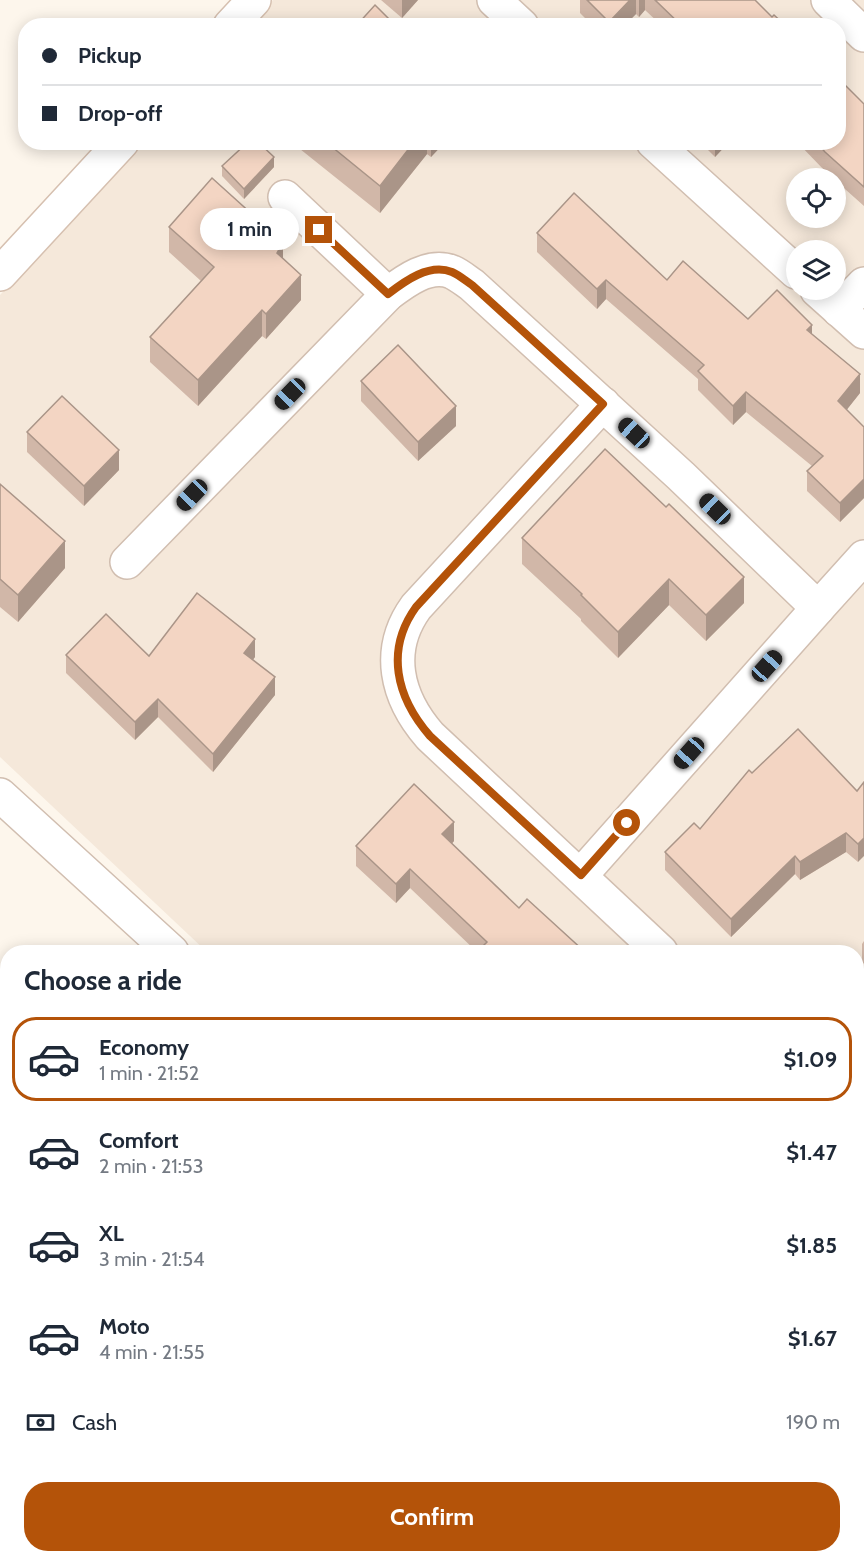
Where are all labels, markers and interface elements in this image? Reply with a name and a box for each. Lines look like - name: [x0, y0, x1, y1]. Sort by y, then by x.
- text: Pickup: [78, 42, 142, 69]
- text: Drop-off: [78, 100, 162, 127]
- map controls: [786, 168, 846, 300]
- button: locate: [786, 168, 846, 228]
- callout: 1 min: [199, 209, 298, 251]
- route end: [305, 216, 332, 243]
- text: 1 min: [227, 217, 272, 241]
- button: layers: [786, 240, 846, 300]
- car: [271, 375, 309, 413]
- car: [615, 414, 653, 452]
- car: [173, 476, 211, 514]
- car: [696, 490, 734, 528]
- car: [748, 647, 786, 685]
- car: [670, 734, 708, 772]
- route start: [613, 809, 640, 836]
- text: Choose a ride: [24, 964, 182, 997]
- icon: car: [27, 1032, 81, 1086]
- text: Economy: [99, 1034, 189, 1061]
- text: $1.09: [784, 1046, 837, 1073]
- text: 1 min · 21:52: [99, 1061, 199, 1085]
- icon: car: [27, 1125, 81, 1179]
- text: Comfort: [99, 1127, 178, 1154]
- text: $1.47: [786, 1139, 837, 1166]
- text: 2 min · 21:53: [99, 1154, 204, 1178]
- icon: car: [27, 1218, 81, 1272]
- text: XL: [99, 1220, 124, 1247]
- text: $1.85: [786, 1232, 837, 1259]
- text: 3 min · 21:54: [99, 1247, 205, 1271]
- icon: car: [27, 1311, 81, 1365]
- text: Moto: [99, 1313, 150, 1340]
- text: $1.67: [788, 1325, 837, 1352]
- text: 4 min · 21:55: [99, 1340, 205, 1364]
- icon: cash: [24, 1406, 57, 1439]
- text: Cash: [72, 1409, 117, 1436]
- text: 190 m: [786, 1410, 840, 1434]
- button: Confirm: [24, 1482, 840, 1551]

